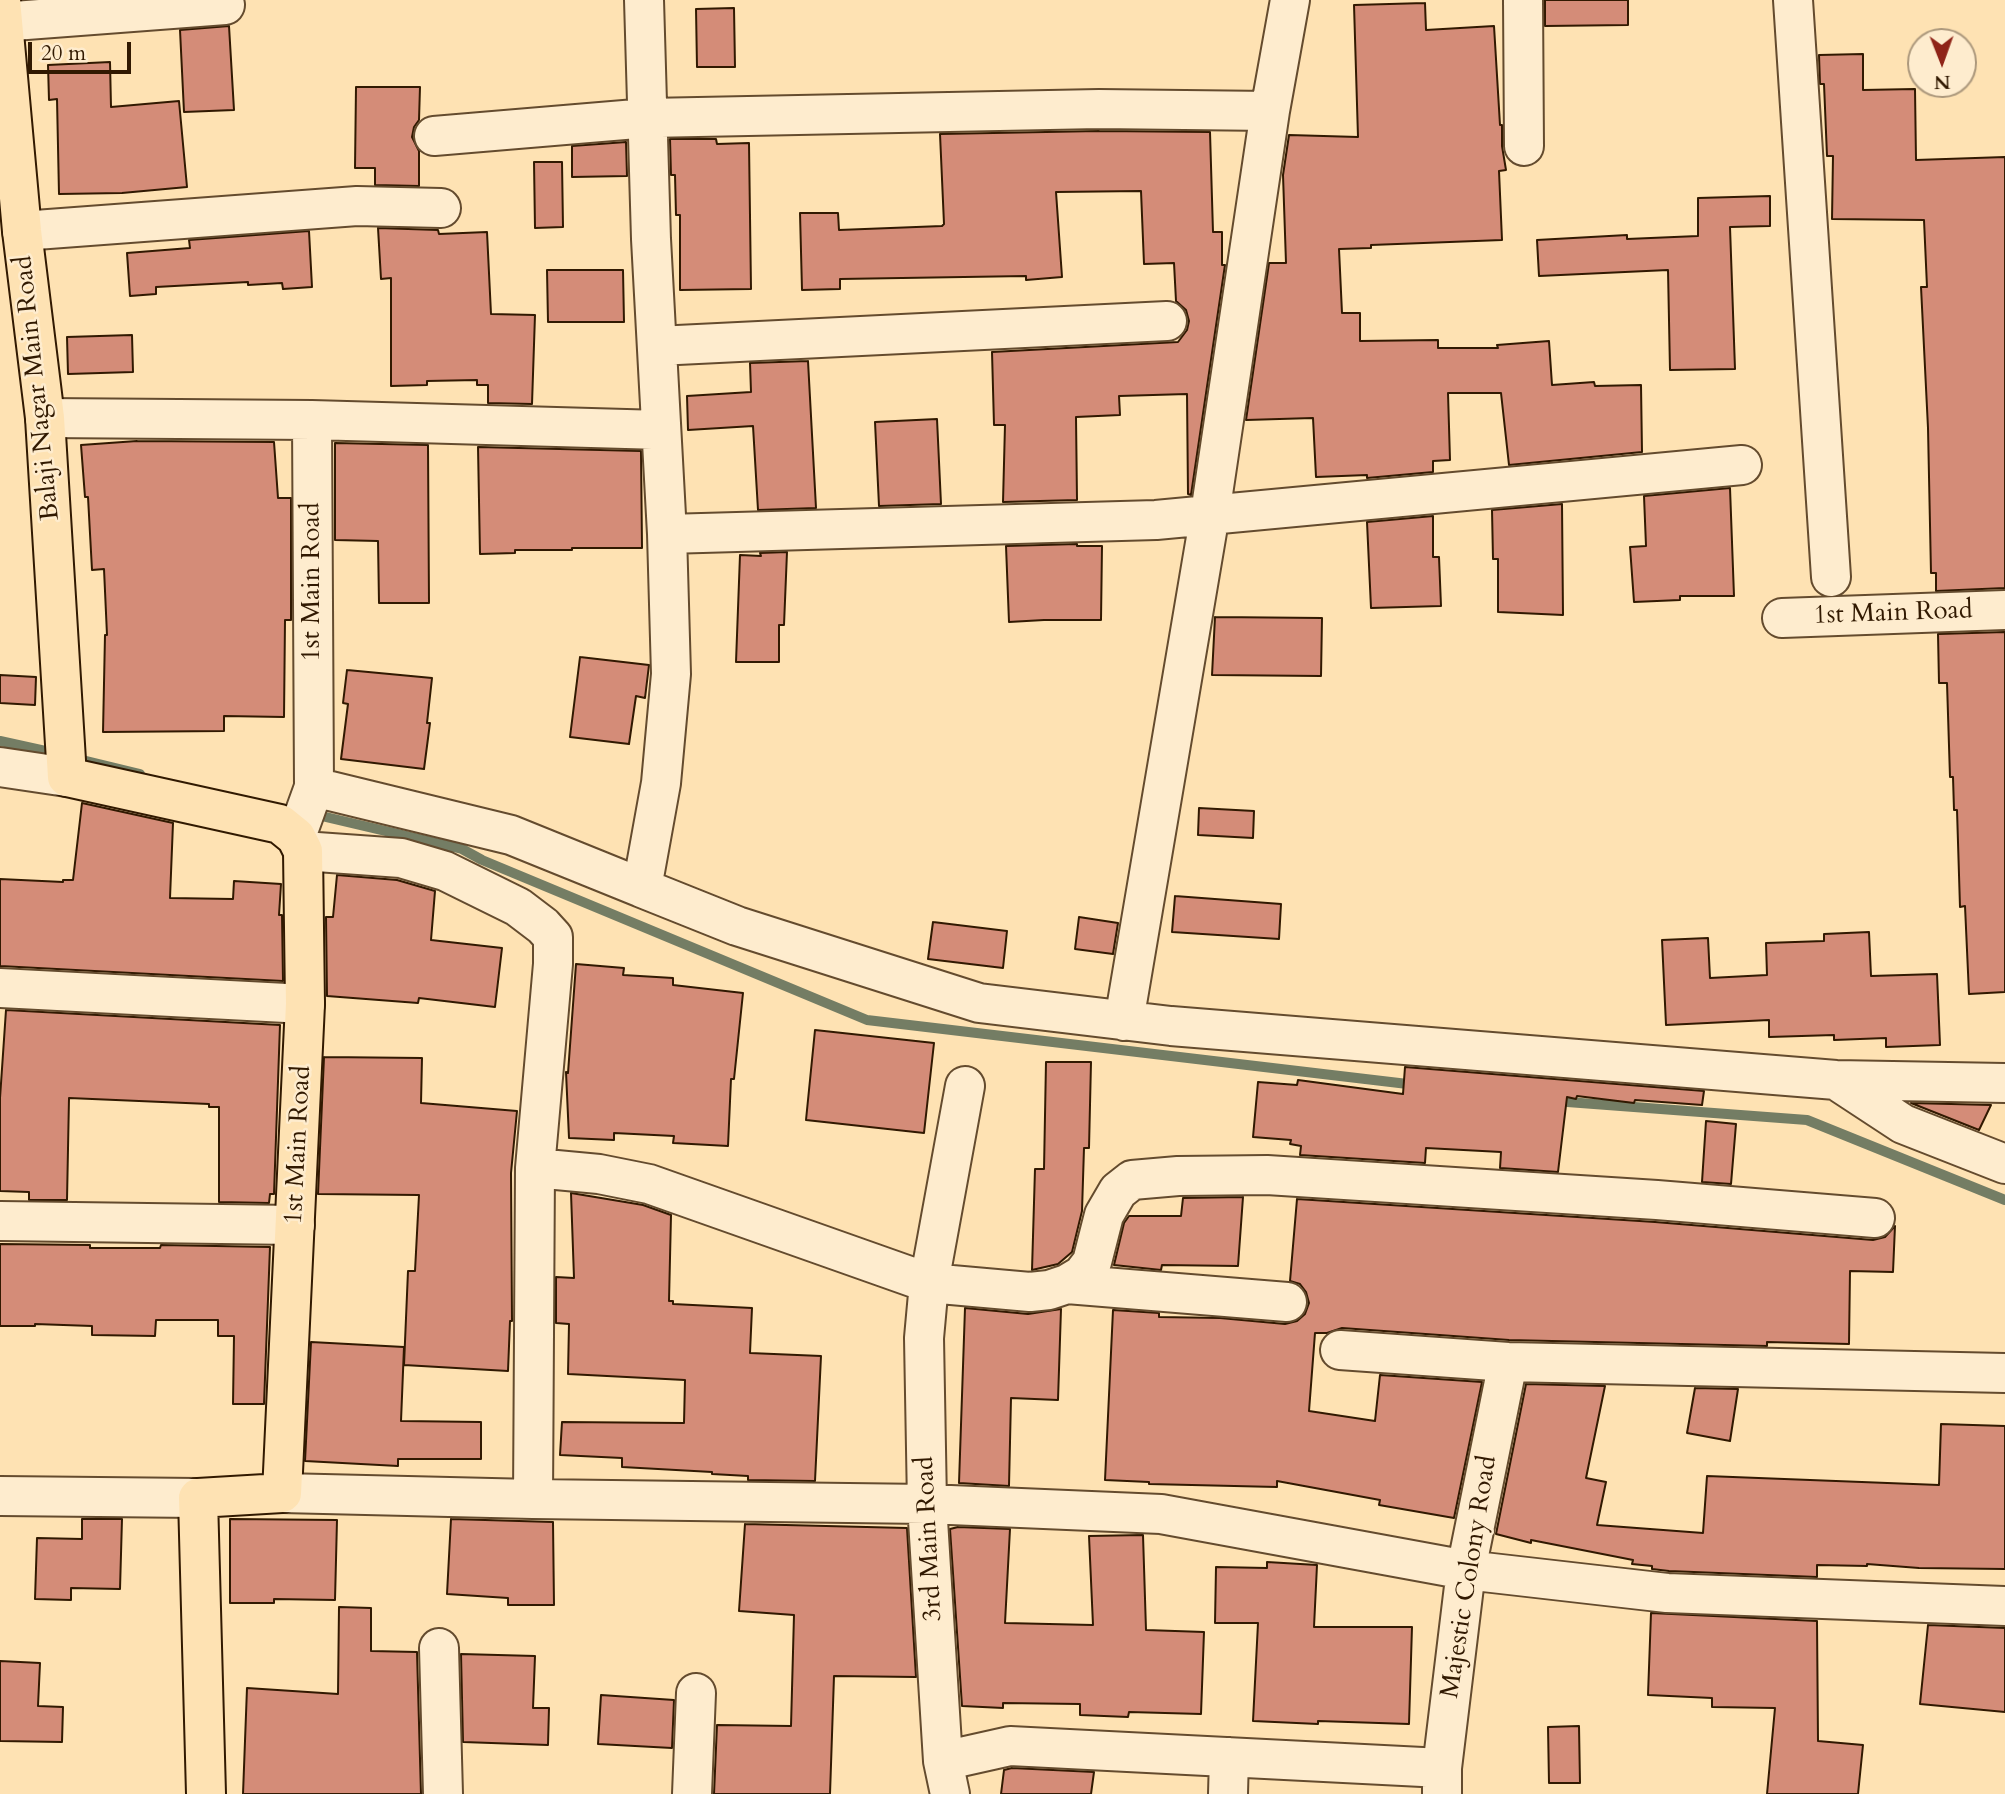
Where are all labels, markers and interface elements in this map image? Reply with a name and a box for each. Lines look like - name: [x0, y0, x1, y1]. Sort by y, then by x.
- scale bar: [32, 28, 135, 72]
- north arrow: [1907, 28, 1977, 98]
- text: 20 m: [41, 39, 86, 68]
- text: N: [1934, 69, 1951, 95]
- street label: Balaji Nagar Main Road: [9, 254, 67, 522]
- street label: 1st Main Road: [297, 502, 329, 662]
- street label: 1st Main Road: [1813, 596, 1973, 632]
- street label: 1st Main Road: [279, 1065, 319, 1225]
- street label: Majestic Colony Road: [1435, 1453, 1505, 1701]
- street label: 3rd Main Road: [910, 1456, 950, 1622]

